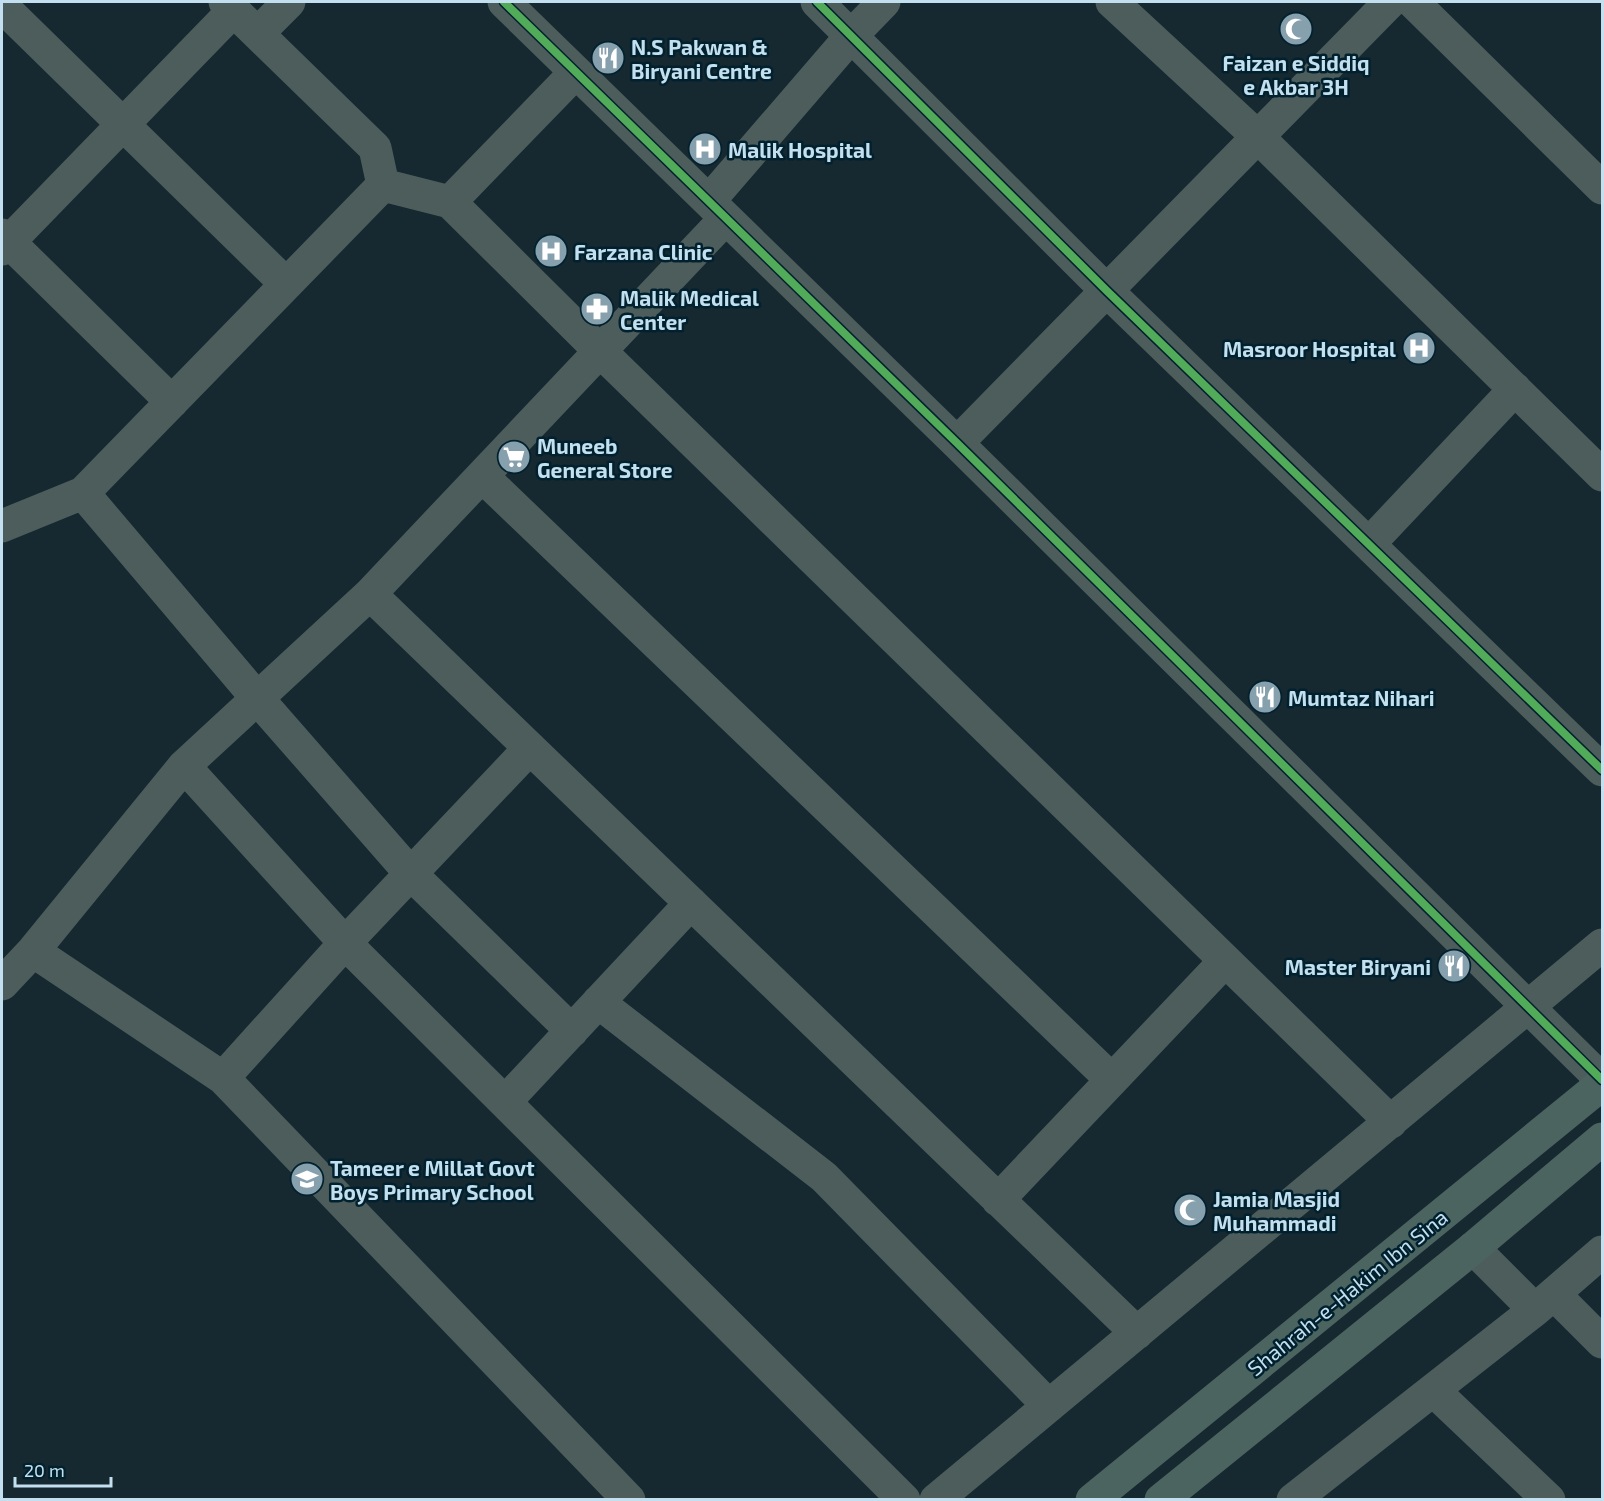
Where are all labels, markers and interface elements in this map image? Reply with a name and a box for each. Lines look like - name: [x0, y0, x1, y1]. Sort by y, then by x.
- mosque icon: Faizan e Siddiq e Akbar 3H: [1278, 11, 1314, 47]
- place label: N.S Pakwan & Biryani Centre: [631, 34, 772, 84]
- restaurant icon: N.S Pakwan & Biryani Centre: [590, 40, 626, 76]
- place label: Faizan e Siddiq e Akbar 3H: [1222, 50, 1370, 99]
- hospital icon: Malik Hospital: [687, 131, 723, 167]
- place label: Malik Hospital: [728, 137, 872, 162]
- hospital icon: Farzana Clinic: [533, 233, 569, 269]
- place label: Farzana Clinic: [574, 239, 713, 264]
- place label: Malik Medical Center: [620, 285, 759, 334]
- pharmacy icon: Malik Medical Center: [579, 291, 615, 327]
- hospital icon: Masroor Hospital: [1401, 330, 1437, 366]
- place label: Masroor Hospital: [1223, 336, 1396, 361]
- place label: Muneeb General Store: [537, 433, 673, 482]
- supermarket icon: Muneeb General Store: [496, 439, 532, 475]
- restaurant icon: Mumtaz Nihari: [1247, 679, 1283, 715]
- place label: Mumtaz Nihari: [1288, 685, 1435, 710]
- restaurant icon: Master Biryani: [1436, 948, 1472, 984]
- place label: Master Biryani: [1285, 954, 1431, 980]
- place label: Tameer e Millat Govt Boys Primary School: [330, 1155, 535, 1205]
- school or university icon: Tameer e Millat Govt Boys Primary School: [289, 1161, 325, 1197]
- place label: Jamia Masjid Muhammadi: [1213, 1186, 1340, 1235]
- mosque icon: Jamia Masjid Muhammadi: [1172, 1192, 1208, 1228]
- street label: Shahrah-e-Hakim Ibn Sina: [1242, 1204, 1452, 1380]
- scale bar: [15, 1450, 111, 1488]
- text: 20 m: [24, 1459, 65, 1481]

